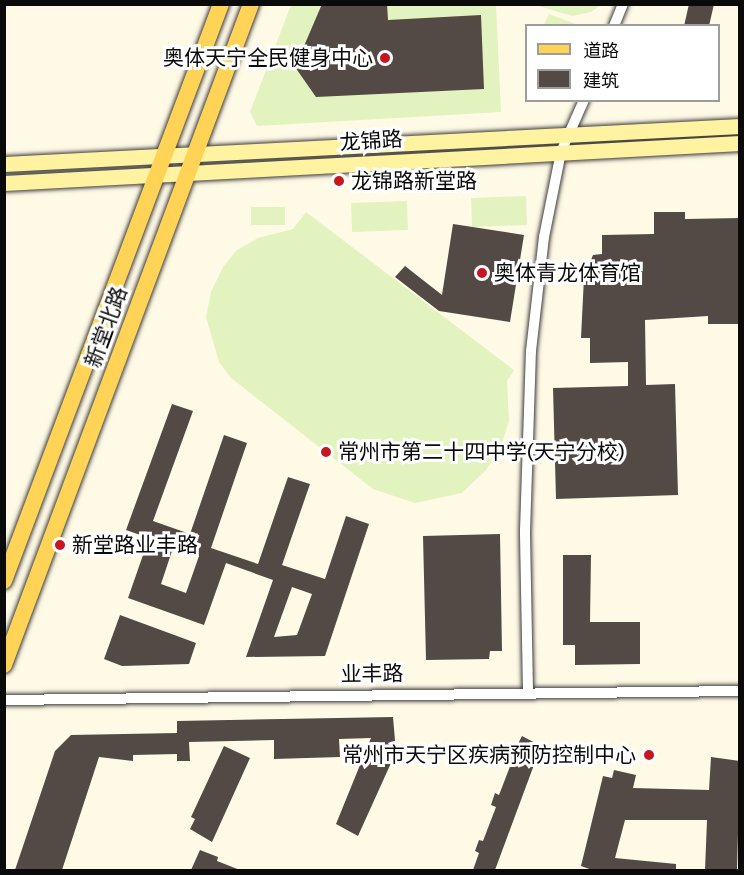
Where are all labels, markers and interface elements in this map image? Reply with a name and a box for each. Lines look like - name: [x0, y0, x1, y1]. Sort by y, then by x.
- legend: [525, 24, 720, 102]
- text: 道路: [583, 40, 619, 61]
- place label: 奥体天宁全民健身中心: [163, 45, 373, 71]
- marker: 奥体天宁全民健身中心: [378, 51, 392, 65]
- text: 建筑: [583, 70, 619, 91]
- street label: 龙锦路: [339, 126, 403, 156]
- place label: 龙锦路新堂路: [351, 168, 477, 194]
- marker: 龙锦路新堂路: [332, 174, 346, 188]
- place label: 奥体青龙体育馆: [494, 260, 641, 286]
- marker: 奥体青龙体育馆: [475, 266, 489, 280]
- street label: 新堂北路: [80, 283, 132, 371]
- place label: 常州市第二十四中学(天宁分校): [338, 439, 625, 465]
- marker: 常州市第二十四中学(天宁分校): [319, 445, 333, 459]
- place label: 新堂路业丰路: [72, 532, 198, 558]
- marker: 新堂路业丰路: [53, 538, 67, 552]
- street label: 业丰路: [340, 661, 404, 687]
- place label: 常州市天宁区疾病预防控制中心: [342, 742, 636, 768]
- marker: 常州市天宁区疾病预防控制中心: [640, 746, 658, 764]

